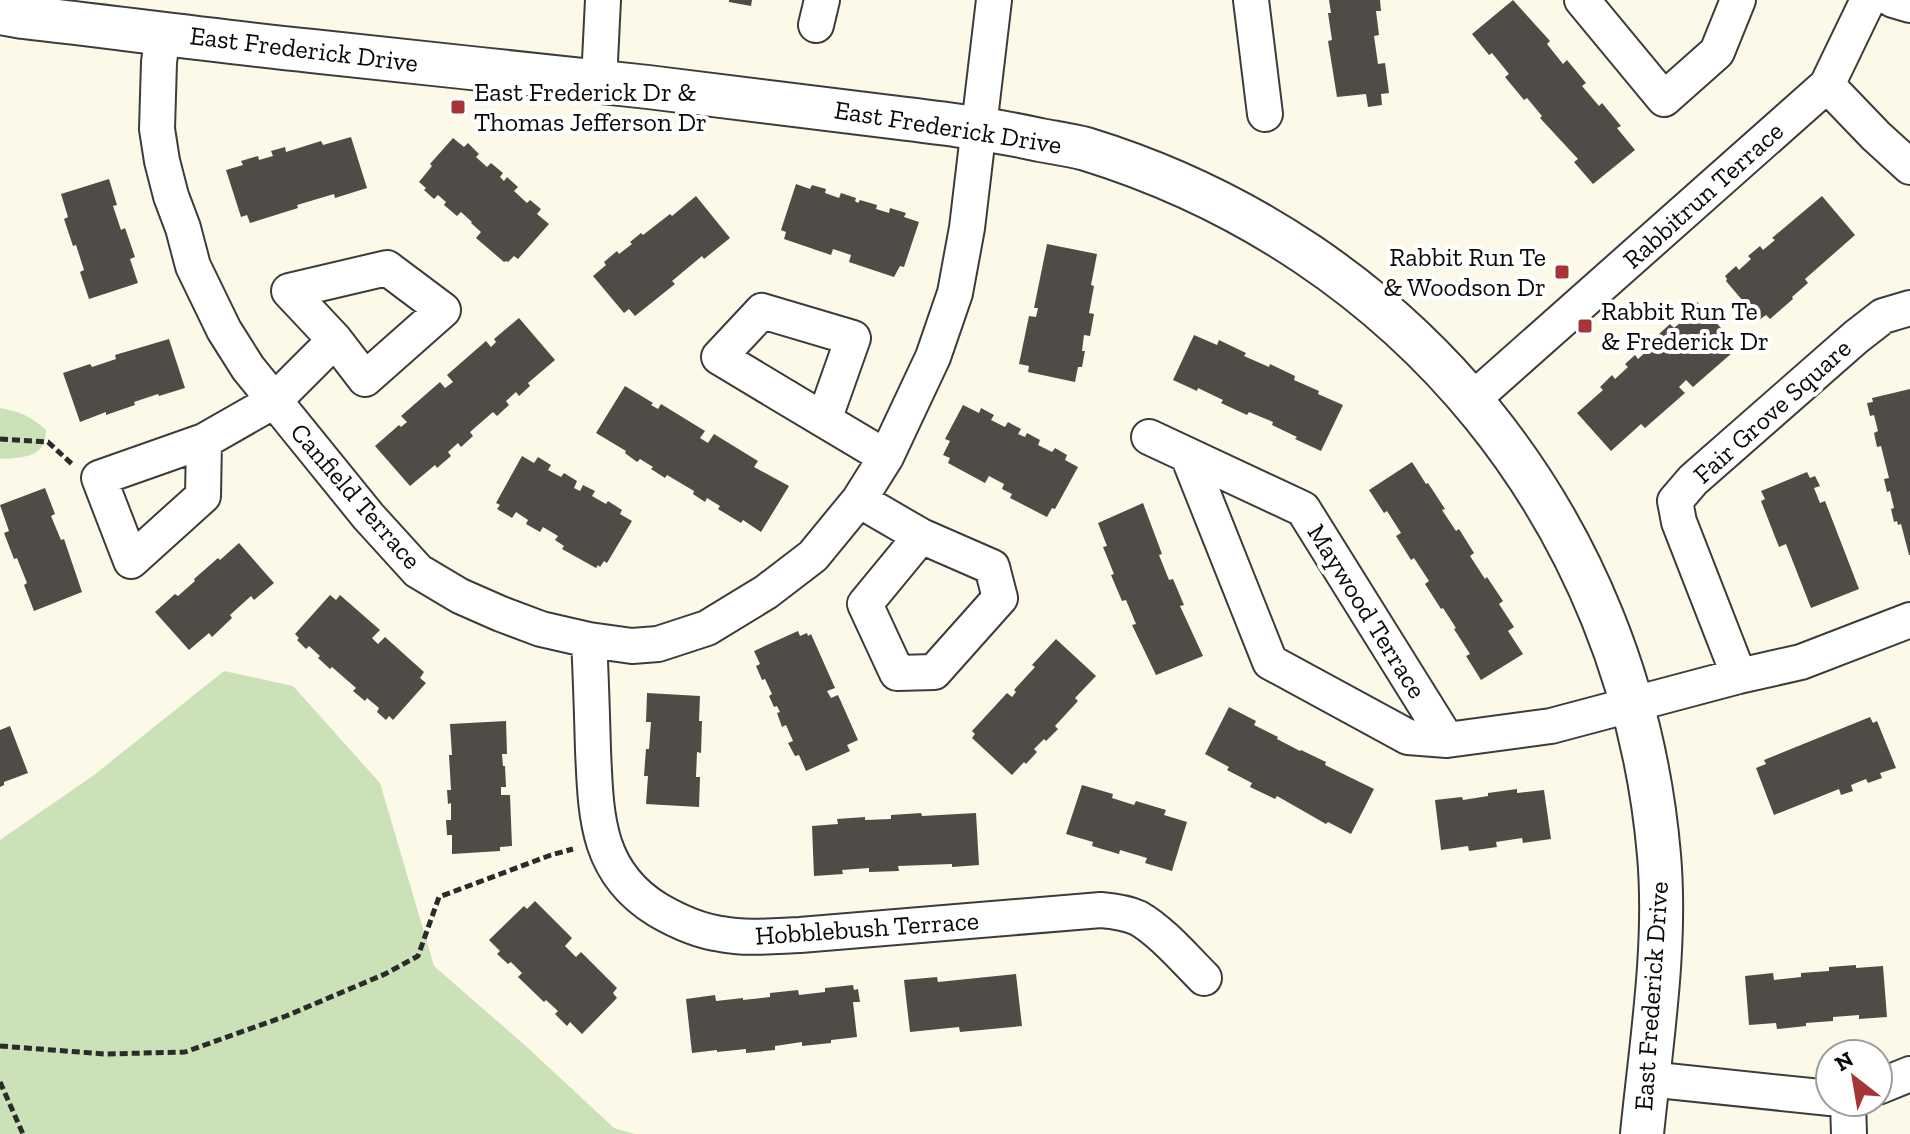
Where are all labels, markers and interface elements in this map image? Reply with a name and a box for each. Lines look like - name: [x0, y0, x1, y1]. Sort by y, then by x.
- street label: East Frederick Drive: [188, 19, 420, 79]
- place label: East Frederick Dr & Thomas Jefferson Dr: [474, 76, 707, 138]
- street label: East Frederick Drive: [832, 93, 1064, 161]
- marker: East Frederick Dr & Thomas Jefferson Dr: [449, 98, 467, 116]
- street label: Rabbitrun Terrace: [1616, 115, 1790, 275]
- place label: Rabbit Run Te & Woodson Dr: [1383, 241, 1546, 303]
- marker: Rabbit Run Te & Woodson Dr: [1553, 263, 1571, 281]
- place label: Rabbit Run Te & Frederick Dr: [1601, 295, 1769, 357]
- marker: Rabbit Run Te & Frederick Dr: [1576, 317, 1594, 335]
- street label: Fair Grove Square: [1687, 332, 1857, 490]
- street label: Canfield Terrace: [284, 416, 428, 576]
- street label: Maywood Terrace: [1301, 518, 1433, 704]
- street label: East Frederick Drive: [1627, 880, 1675, 1112]
- street label: Hobblebush Terrace: [754, 904, 980, 952]
- north arrow: [1814, 1038, 1894, 1118]
- text: N: [1830, 1045, 1858, 1077]

